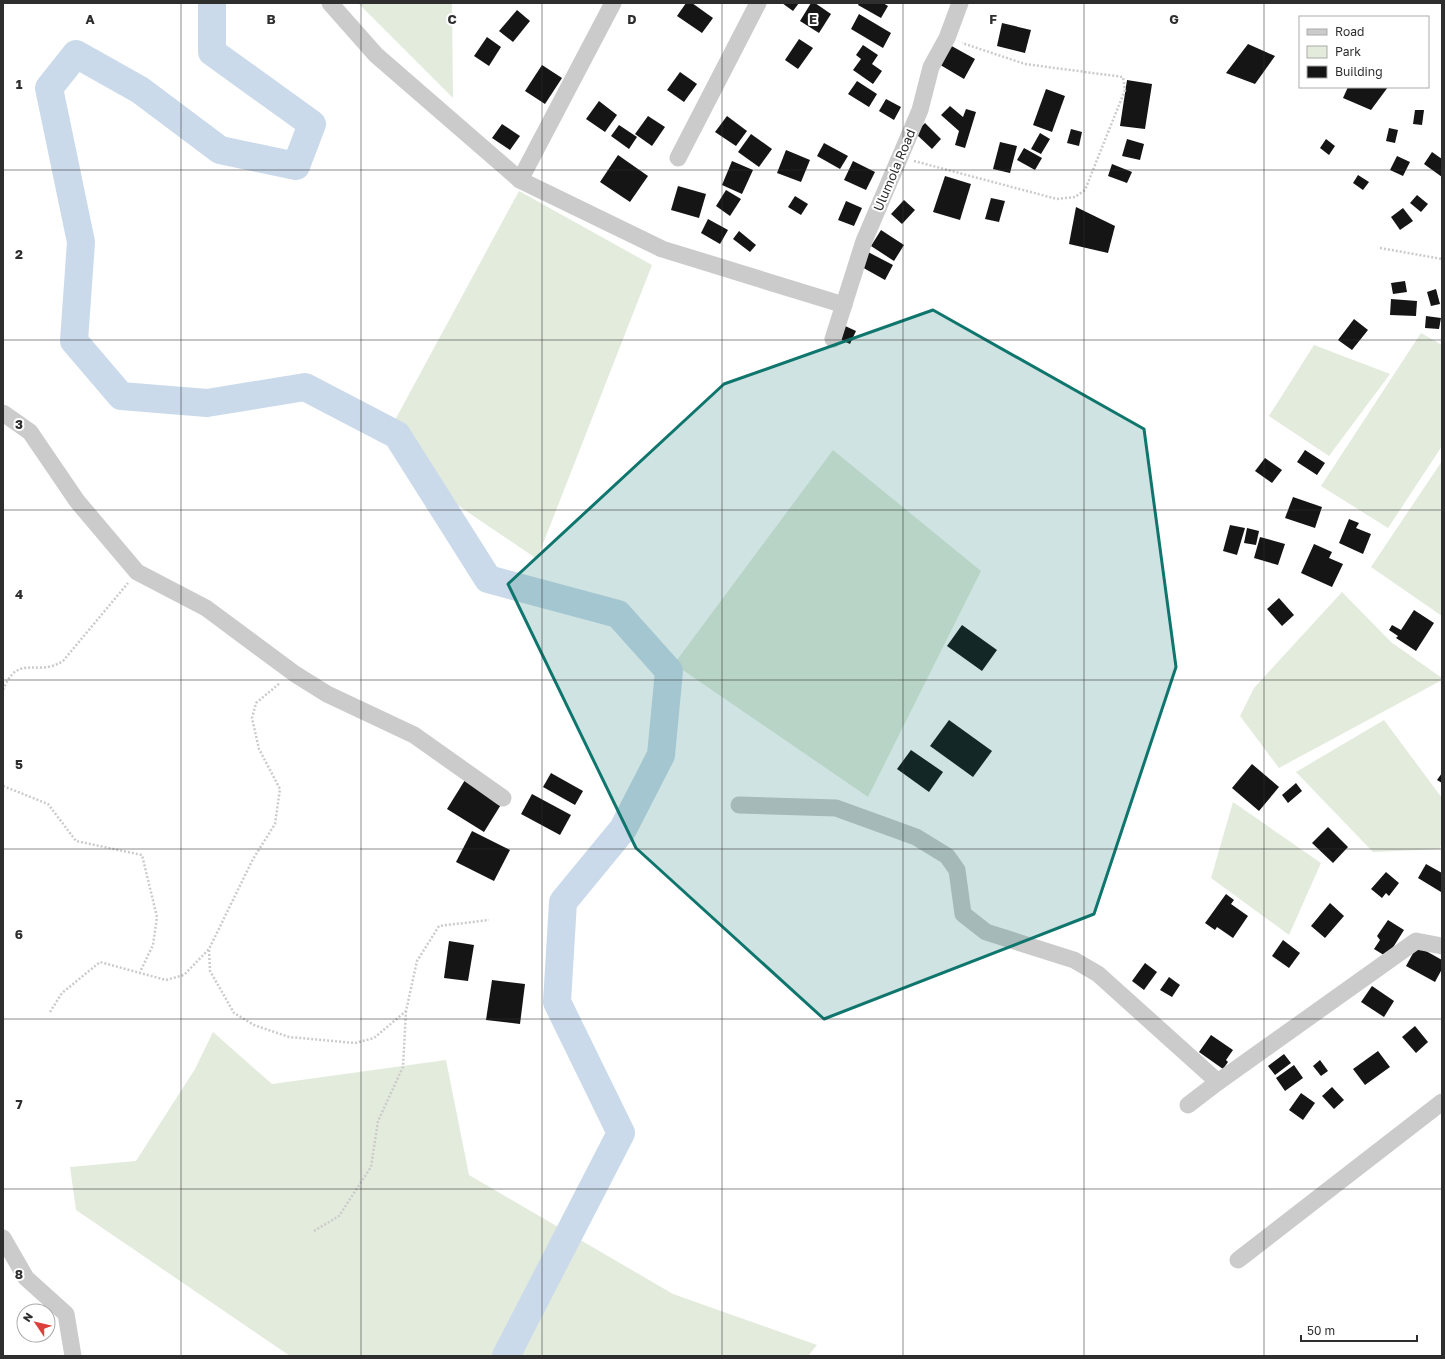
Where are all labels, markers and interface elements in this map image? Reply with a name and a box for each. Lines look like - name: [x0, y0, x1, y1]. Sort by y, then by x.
- text: A: [85, 11, 95, 27]
- text: B: [266, 11, 276, 27]
- text: C: [447, 11, 457, 27]
- text: D: [627, 11, 637, 27]
- text: E: [809, 11, 817, 27]
- text: F: [989, 11, 997, 27]
- text: G: [1169, 11, 1179, 27]
- legend: [1299, 16, 1429, 88]
- text: Road: [1335, 24, 1364, 39]
- text: Park: [1335, 44, 1361, 59]
- text: Building: [1335, 64, 1383, 79]
- text: 1: [16, 76, 23, 92]
- street label: Ulumola Road: [870, 127, 918, 213]
- text: 2: [15, 246, 23, 262]
- text: 3: [15, 416, 23, 432]
- text: 4: [15, 586, 23, 602]
- text: 5: [15, 756, 23, 772]
- text: 6: [15, 926, 23, 942]
- text: 7: [15, 1096, 23, 1112]
- text: 8: [15, 1266, 23, 1282]
- north arrow: [16, 1303, 56, 1343]
- text: N: [20, 1310, 35, 1324]
- scale bar: [1301, 1317, 1417, 1343]
- text: 50 m: [1307, 1323, 1335, 1338]

